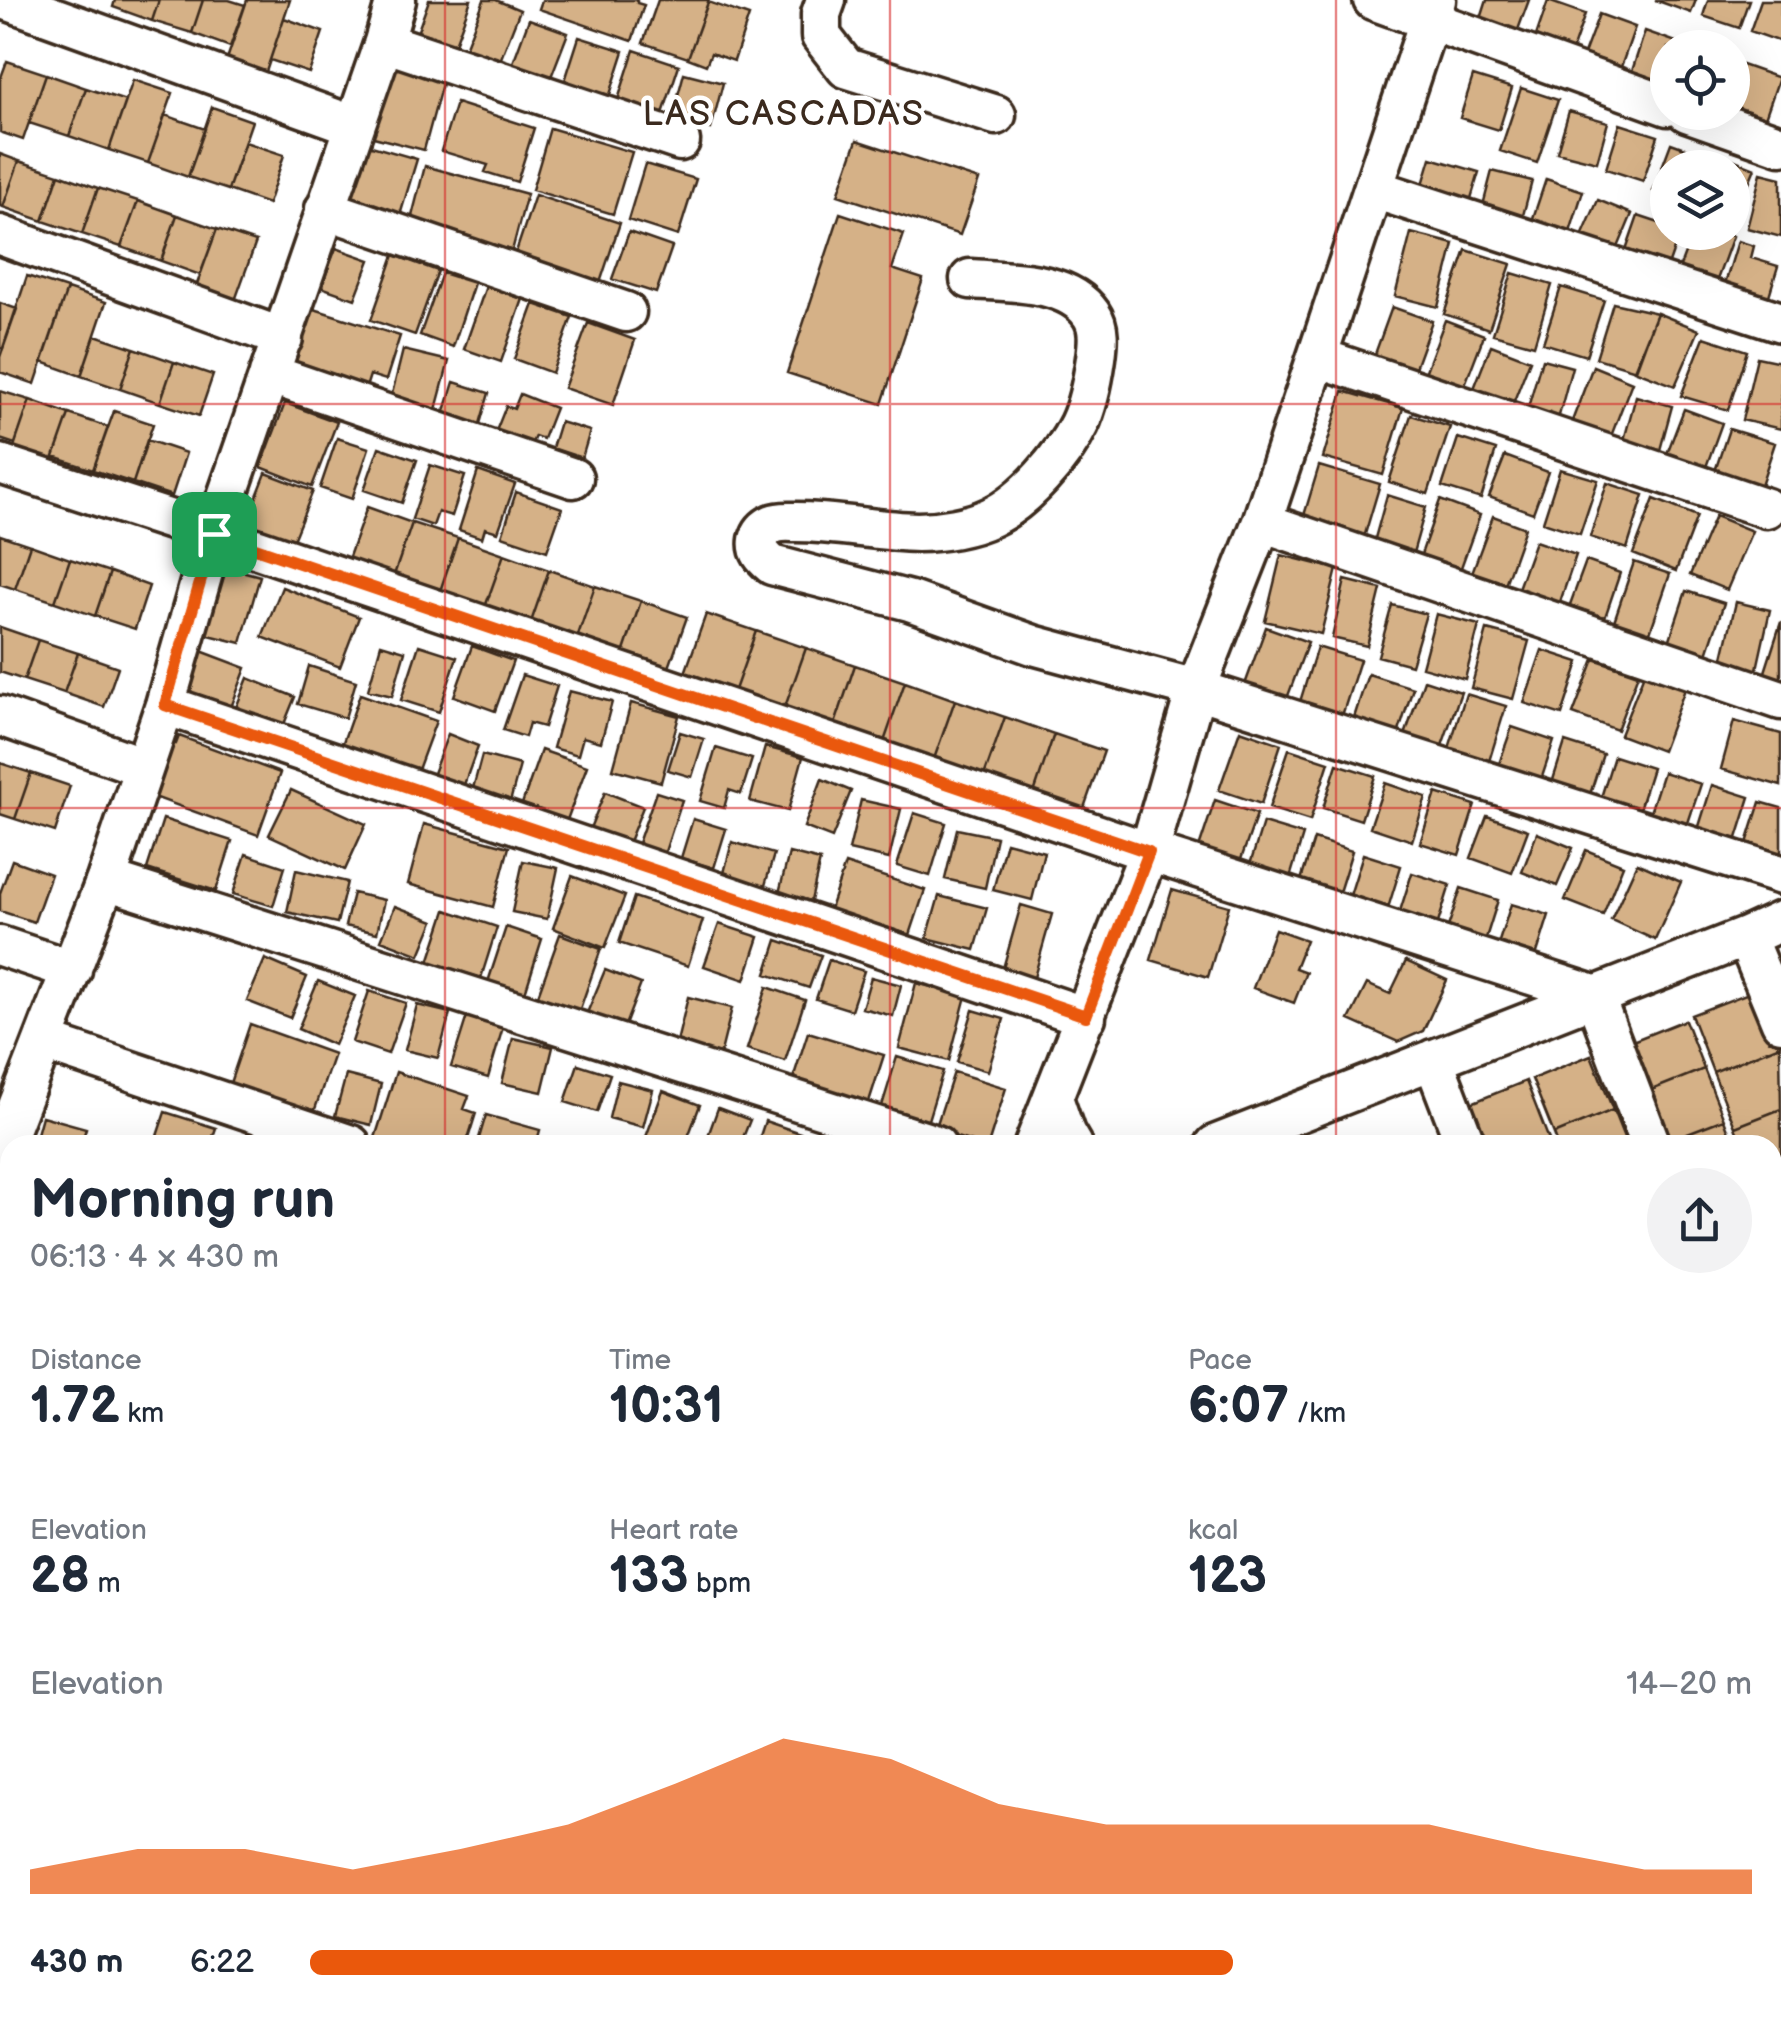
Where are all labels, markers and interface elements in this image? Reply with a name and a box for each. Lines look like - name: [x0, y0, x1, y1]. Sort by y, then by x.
- map controls: [1650, 30, 1750, 250]
- button: locate: [1650, 30, 1750, 130]
- district label: LAS CASCADAS: [643, 93, 925, 136]
- button: layers: [1650, 150, 1750, 250]
- pin: [172, 492, 257, 577]
- icon: arrive: [187, 507, 242, 562]
- text: Morning run: [30, 1167, 335, 1234]
- button: share: [1647, 1168, 1752, 1273]
- text: 06:13 · 4 × 430 m: [30, 1238, 279, 1277]
- text: Distance: [30, 1344, 142, 1377]
- text: Time: [609, 1344, 671, 1377]
- text: Pace: [1188, 1344, 1252, 1377]
- text: 1.72: [30, 1377, 120, 1437]
- text: 10:31: [609, 1377, 723, 1437]
- text: 6:07: [1188, 1377, 1289, 1437]
- text: km: [120, 1397, 164, 1430]
- text: /km: [1289, 1397, 1346, 1430]
- text: Elevation: [30, 1514, 147, 1547]
- text: Heart rate: [609, 1514, 738, 1547]
- text: kcal: [1188, 1514, 1238, 1547]
- text: 28: [30, 1547, 90, 1607]
- text: 133: [609, 1547, 688, 1607]
- text: 123: [1188, 1547, 1267, 1607]
- text: m: [90, 1567, 121, 1600]
- text: bpm: [688, 1567, 751, 1600]
- text: Elevation: [30, 1665, 163, 1704]
- text: 14–20 m: [1626, 1665, 1752, 1704]
- text: 430 m: [30, 1943, 123, 1982]
- text: 6:22: [190, 1943, 254, 1982]

